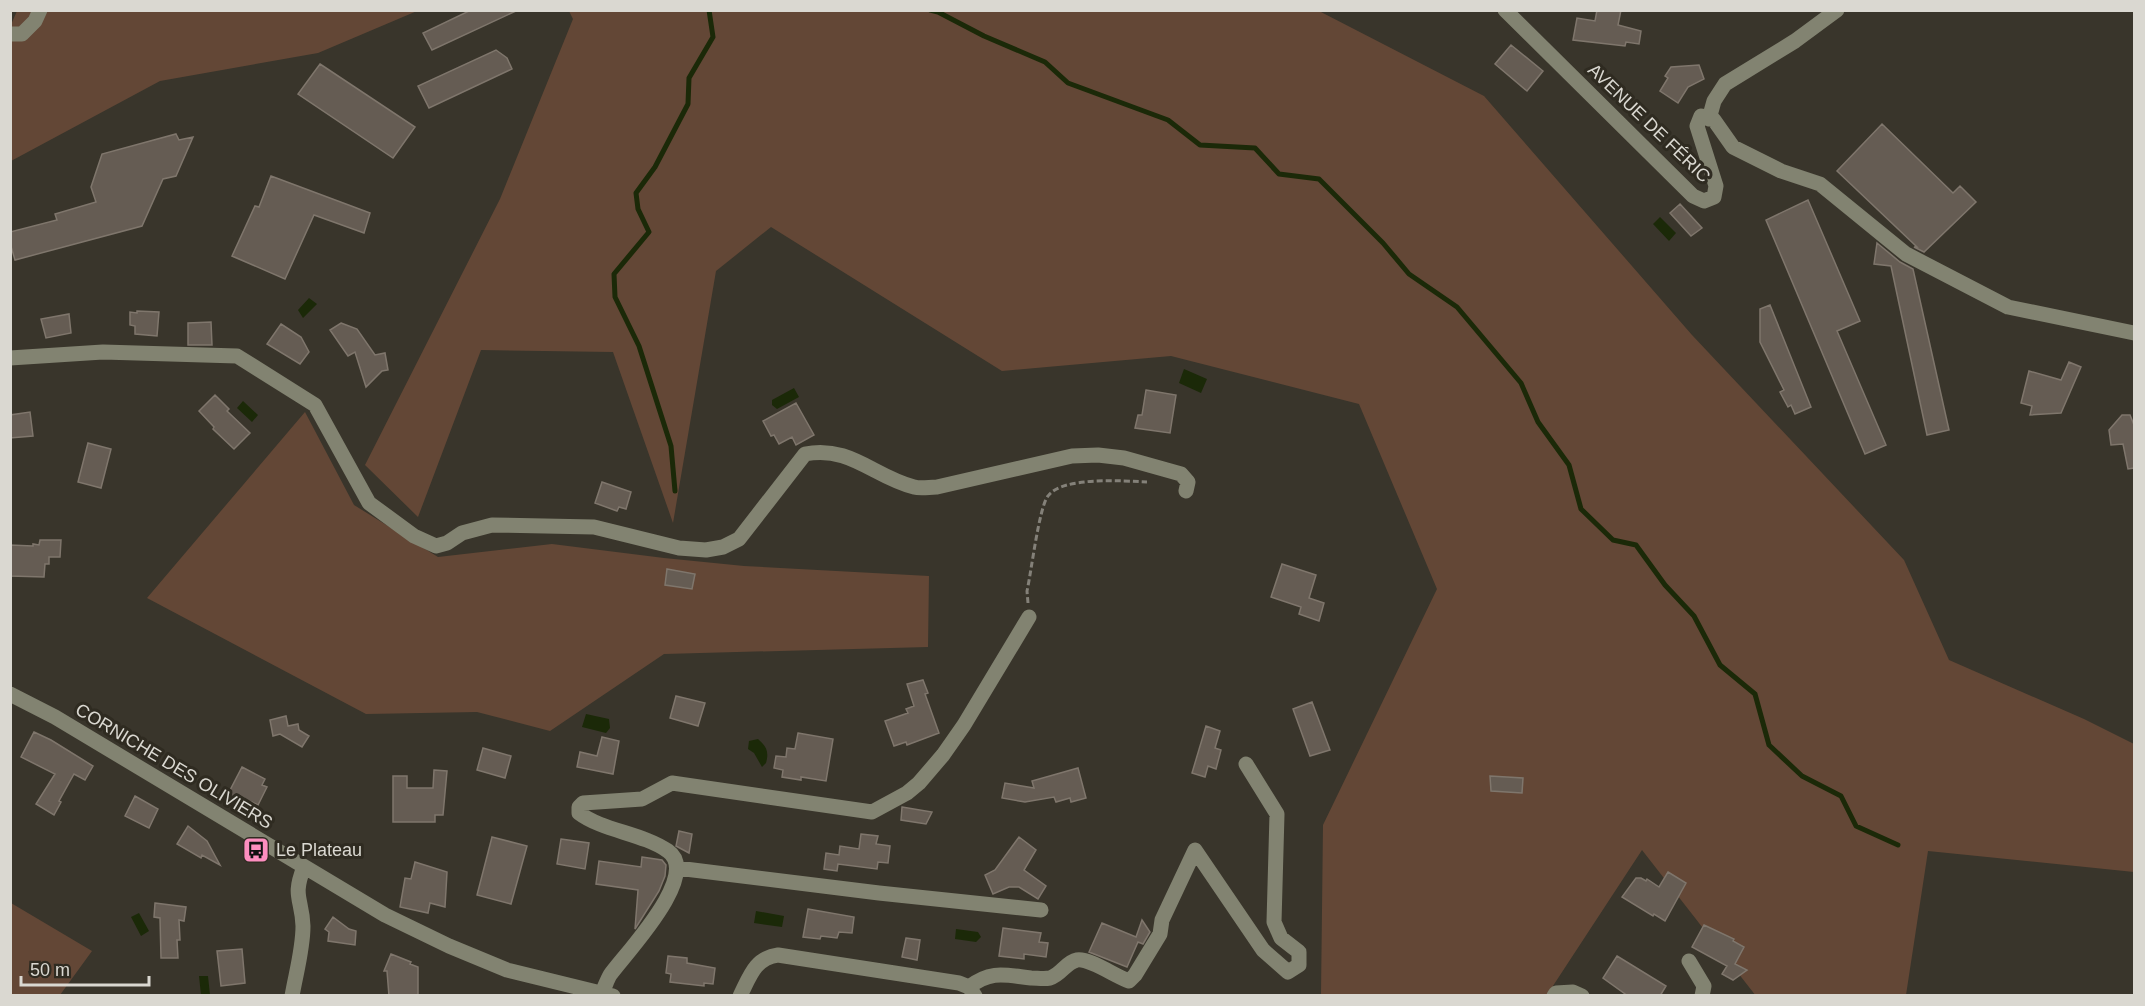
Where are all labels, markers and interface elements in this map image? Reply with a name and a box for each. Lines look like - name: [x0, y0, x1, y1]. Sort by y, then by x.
- street label: AVENUE DE FÉRIC: [1584, 60, 1714, 186]
- street label: CORNICHE DES OLIVIERS: [72, 699, 276, 833]
- bus stop icon: Le Plateau: [241, 835, 271, 865]
- place label: Le Plateau: [276, 840, 362, 860]
- scale bar: [21, 949, 148, 987]
- text: 50 m: [30, 960, 70, 980]

